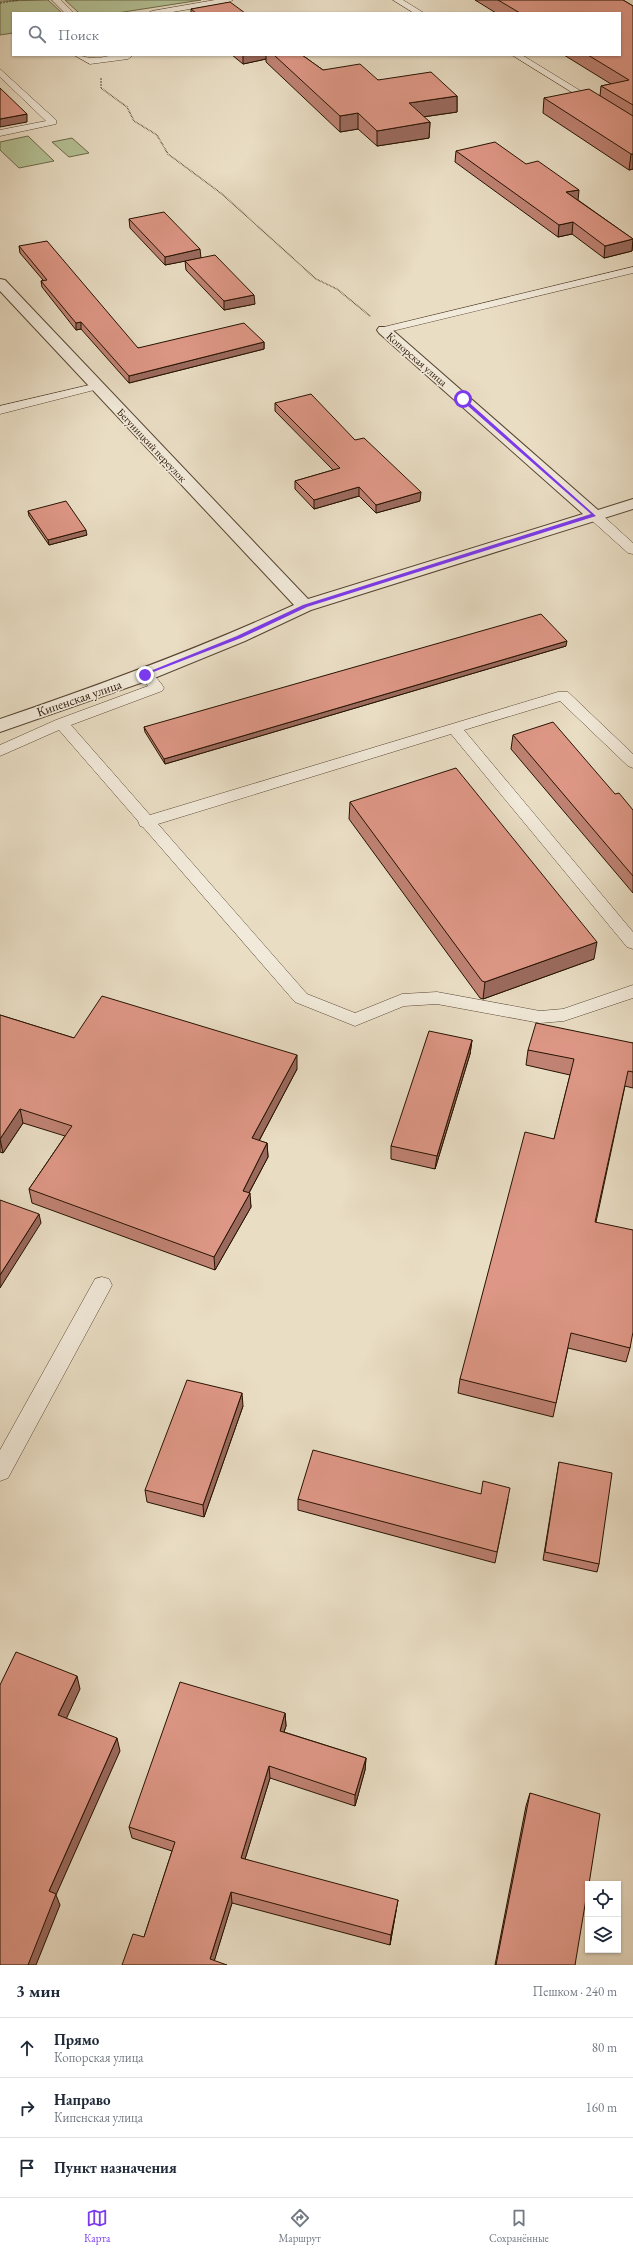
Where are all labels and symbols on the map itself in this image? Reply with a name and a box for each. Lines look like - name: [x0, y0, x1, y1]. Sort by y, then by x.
- street label: Копорская улица: [384, 329, 451, 390]
- route start: [454, 390, 472, 408]
- street label: Бегуницкий переулок: [114, 405, 190, 485]
- route end: [136, 666, 154, 684]
- street label: Кипенская улица: [34, 675, 125, 721]

